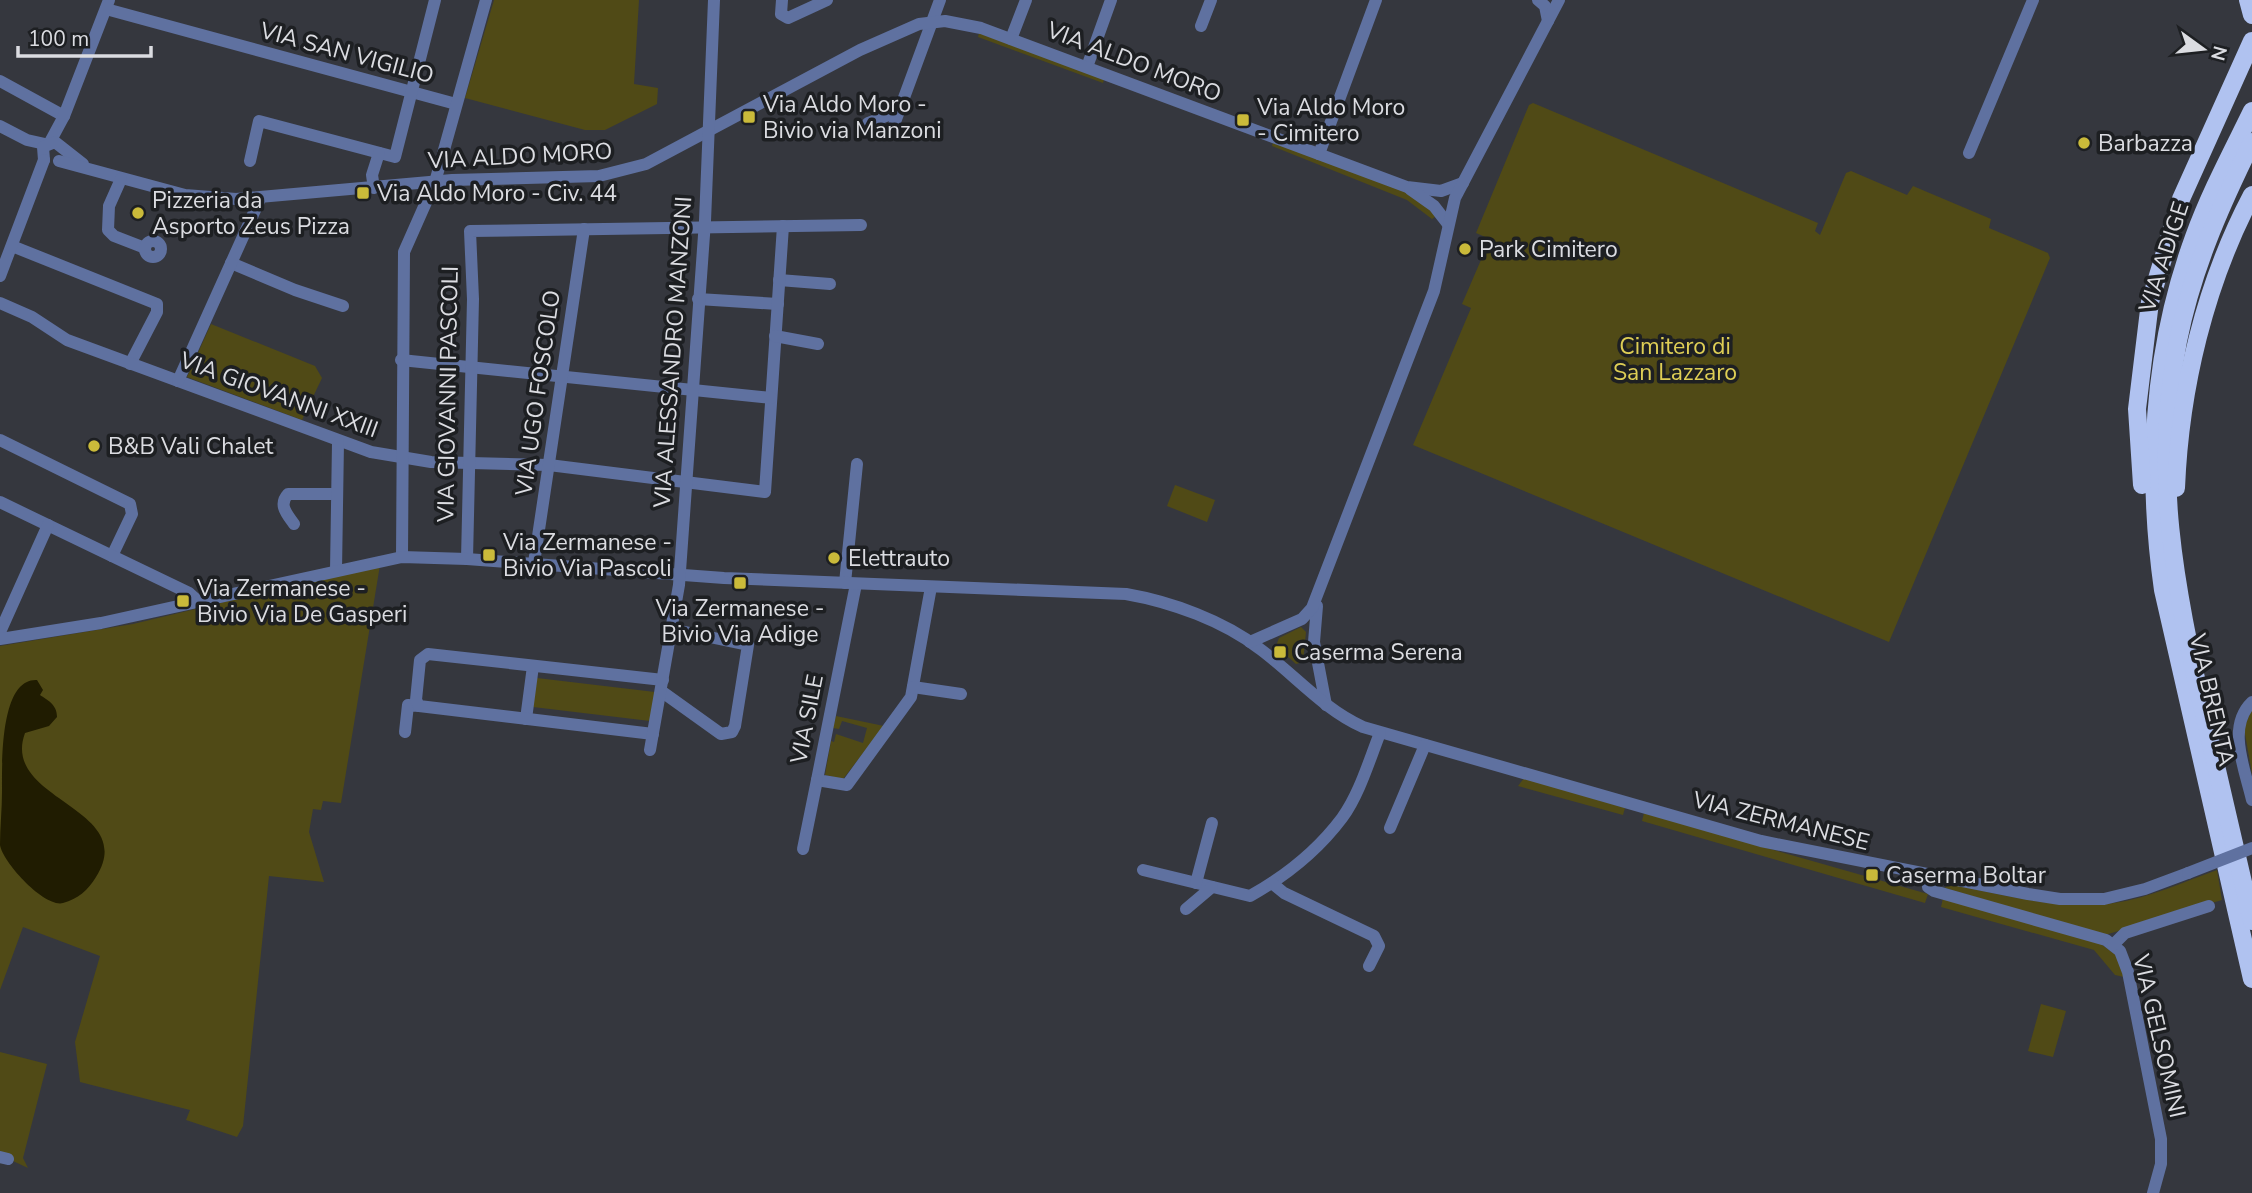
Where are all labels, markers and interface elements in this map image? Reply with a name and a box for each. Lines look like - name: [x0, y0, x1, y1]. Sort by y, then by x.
- scale bar: [18, 14, 150, 58]
- street label: VIA ALDO MORO: [1041, 14, 1226, 110]
- north arrow: [2168, 14, 2238, 84]
- street label: VIA SAN VIGILIO: [256, 15, 437, 91]
- text: 100 m: [28, 25, 89, 53]
- text: N: [2204, 43, 2233, 63]
- place label: Via Aldo Moro - Bivio via Manzoni: [762, 89, 942, 146]
- place label: Via Aldo Moro - Cimitero: [1256, 92, 1405, 149]
- marker: Via Aldo Moro - Bivio via Manzoni: [741, 109, 757, 125]
- marker: Via Aldo Moro - Cimitero: [1235, 112, 1251, 128]
- place label: Barbazza: [2098, 128, 2193, 159]
- marker: Barbazza: [2076, 135, 2092, 151]
- street label: VIA ALDO MORO: [426, 136, 613, 176]
- place label: Via Aldo Moro - Civ. 44: [376, 178, 617, 209]
- place label: Pizzeria da Asporto Zeus Pizza: [152, 185, 350, 242]
- marker: Via Aldo Moro - Civ. 44: [355, 185, 371, 201]
- street label: VIA ALESSANDRO MANZONI: [647, 195, 699, 510]
- street label: VIA ADIGE: [2131, 198, 2196, 317]
- marker: Pizzeria da Asporto Zeus Pizza: [130, 205, 146, 221]
- place label: Park Cimitero: [1479, 234, 1618, 265]
- marker: Park Cimitero: [1457, 241, 1473, 257]
- street label: VIA GIOVANNI PASCOLI: [430, 266, 466, 523]
- street label: VIA UGO FOSCOLO: [508, 288, 568, 499]
- park label: Cimitero di San Lazzaro: [1613, 331, 1737, 388]
- street label: VIA GIOVANNI XXIII: [175, 344, 383, 445]
- place label: B&B Vali Chalet: [108, 431, 274, 462]
- marker: B&B Vali Chalet: [86, 438, 102, 454]
- place label: Via Zermanese - Bivio Via Pascoli: [502, 527, 672, 584]
- place label: Elettrauto: [848, 543, 950, 574]
- marker: Via Zermanese - Bivio Via Pascoli: [481, 547, 497, 563]
- marker: Elettrauto: [826, 550, 842, 566]
- place label: Via Zermanese - Bivio Via De Gasperi: [196, 573, 407, 630]
- marker: Via Zermanese - Bivio Via Adige: [732, 575, 748, 591]
- marker: Via Zermanese - Bivio Via De Gasperi: [175, 593, 191, 609]
- place label: Via Zermanese - Bivio Via Adige: [654, 593, 825, 650]
- street label: VIA BRENTA: [2182, 630, 2242, 769]
- place label: Caserma Serena: [1294, 637, 1463, 668]
- marker: Caserma Serena: [1272, 644, 1288, 660]
- street label: VIA SILE: [783, 672, 831, 767]
- street label: VIA ZERMANESE: [1688, 784, 1873, 858]
- place label: Caserma Boltar: [1886, 860, 2047, 891]
- marker: Caserma Boltar: [1864, 867, 1880, 883]
- street label: VIA GELSOMINI: [2125, 950, 2193, 1121]

